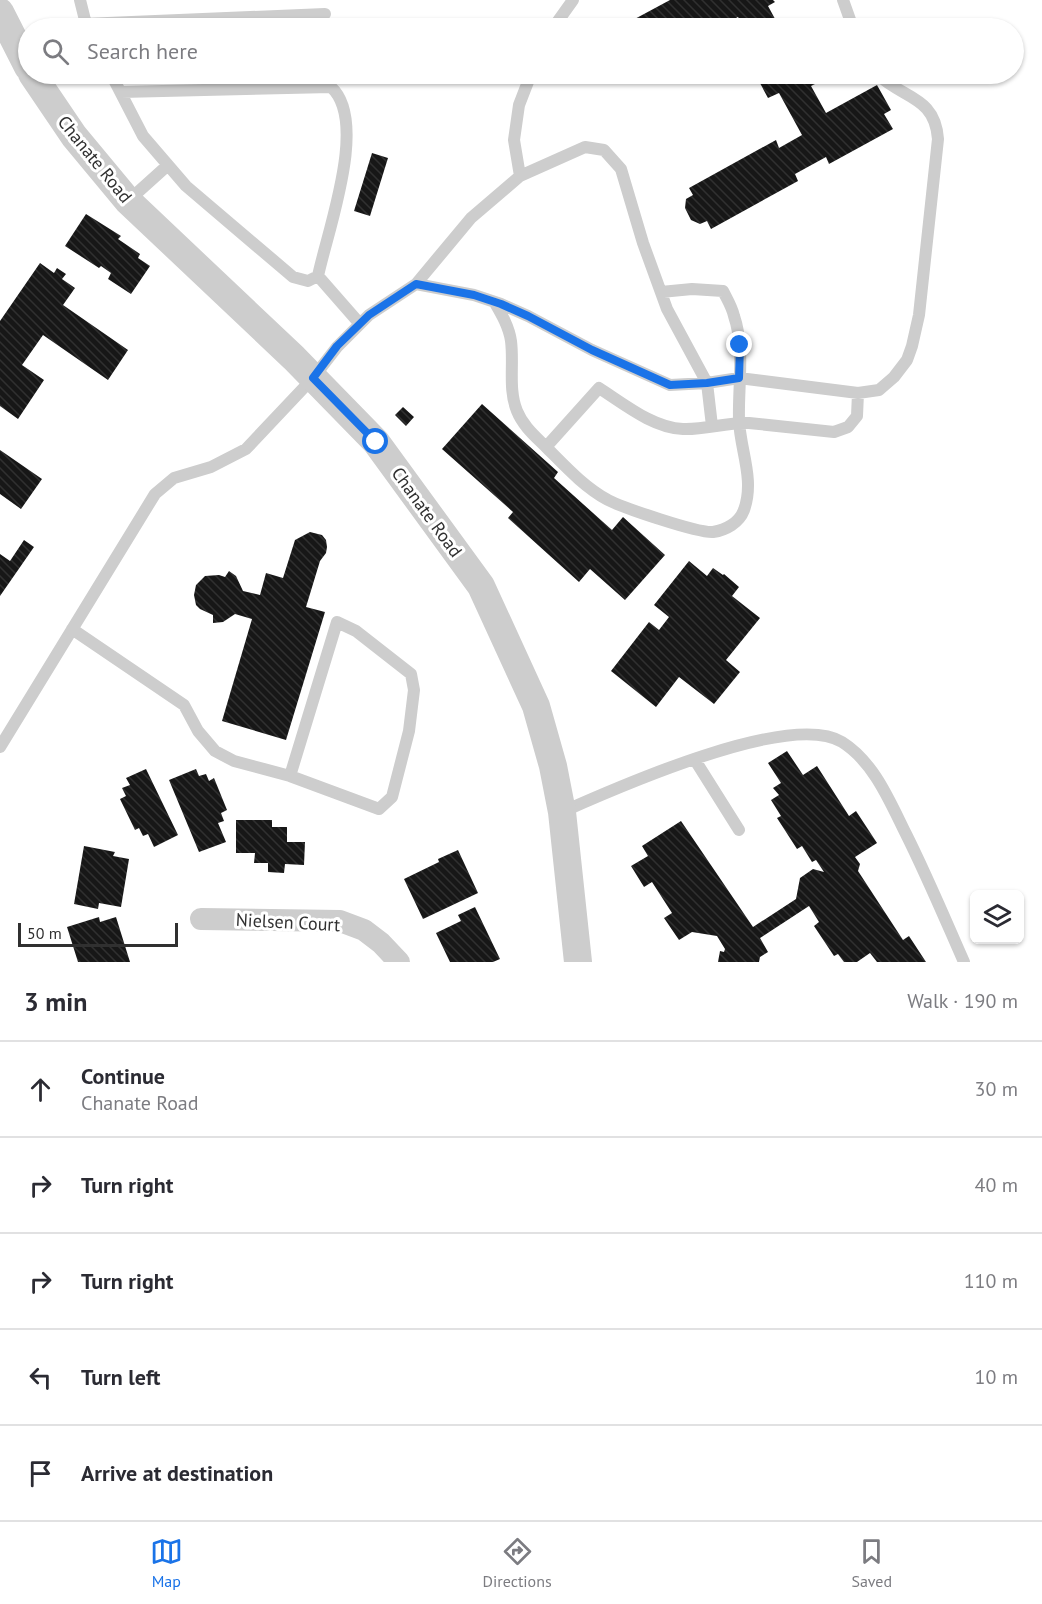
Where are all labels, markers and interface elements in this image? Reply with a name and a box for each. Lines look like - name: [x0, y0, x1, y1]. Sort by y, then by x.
- search box: [18, 18, 1024, 84]
- icon: search: [39, 35, 72, 68]
- text: Search here: [87, 37, 198, 65]
- street label: Chanate Road: [53, 111, 137, 207]
- route end: [726, 331, 752, 357]
- route start: [362, 428, 388, 454]
- street label: Chanate Road: [387, 462, 467, 562]
- map controls: [970, 890, 1024, 944]
- button: layers: [970, 890, 1024, 944]
- street label: Nielsen Court: [235, 908, 341, 936]
- scale bar: [18, 920, 178, 947]
- text: 50 m: [27, 923, 62, 943]
- text: 3 min: [24, 985, 87, 1018]
- text: Walk · 190 m: [907, 988, 1018, 1014]
- text: Continue: [81, 1062, 165, 1090]
- icon: ahead: [24, 1073, 57, 1106]
- text: 30 m: [975, 1076, 1018, 1102]
- text: Chanate Road: [81, 1090, 199, 1116]
- icon: right: [24, 1169, 57, 1202]
- text: Turn right: [81, 1171, 173, 1199]
- text: 40 m: [975, 1172, 1018, 1198]
- icon: right: [24, 1265, 57, 1298]
- text: Turn right: [81, 1267, 173, 1295]
- text: 110 m: [964, 1268, 1018, 1294]
- icon: left: [24, 1361, 57, 1394]
- text: Turn left: [81, 1363, 161, 1391]
- text: 10 m: [975, 1364, 1018, 1390]
- icon: arrive: [24, 1457, 57, 1490]
- text: Arrive at destination: [81, 1459, 273, 1487]
- tab: Map: [150, 1535, 183, 1591]
- tab: Directions: [483, 1535, 552, 1591]
- tab: Saved: [851, 1535, 892, 1591]

